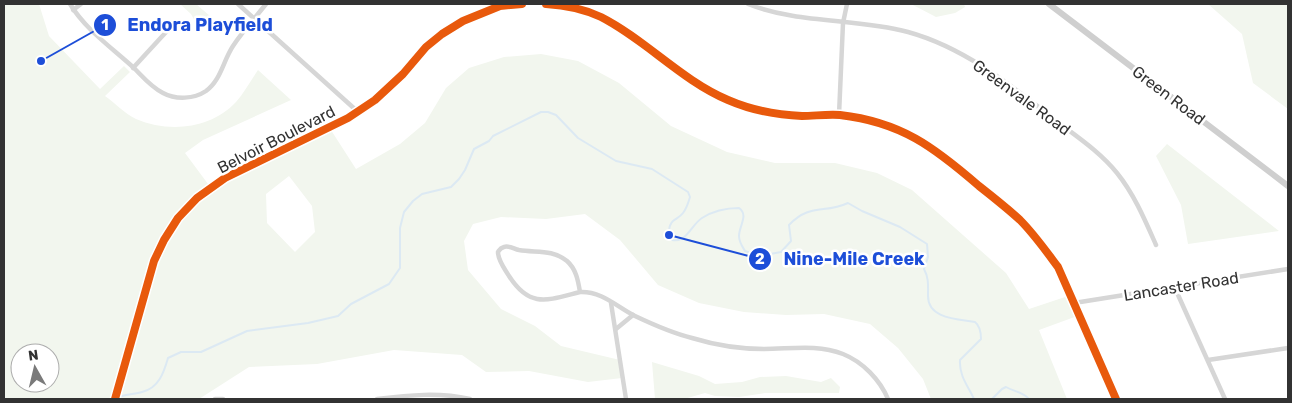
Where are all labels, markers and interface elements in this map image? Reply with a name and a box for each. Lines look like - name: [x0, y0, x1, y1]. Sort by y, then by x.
- callout: Endora Playfield: [92, 8, 283, 41]
- text: Endora Playfield: [127, 14, 273, 36]
- text: 1: [101, 16, 109, 34]
- street label: Greenvale Road: [969, 56, 1074, 139]
- street label: Green Road: [1129, 62, 1209, 129]
- street label: Belvoir Boulevard: [214, 102, 338, 177]
- callout: Nine-Mile Creek: [748, 243, 934, 276]
- text: Nine-Mile Creek: [783, 248, 925, 270]
- text: 2: [755, 250, 765, 268]
- street label: Lancaster Road: [1122, 268, 1240, 305]
- north arrow: [10, 343, 60, 393]
- text: N: [27, 347, 39, 365]

